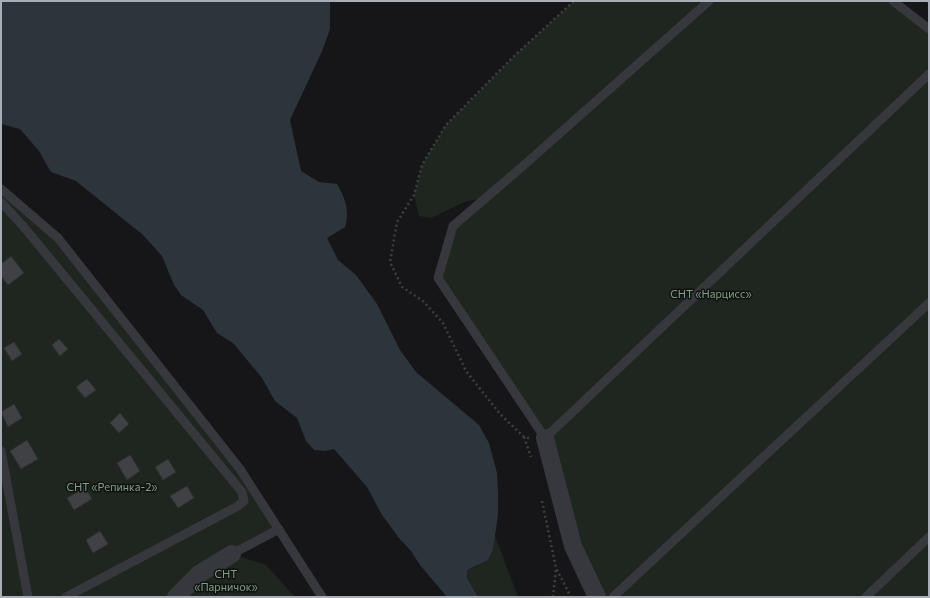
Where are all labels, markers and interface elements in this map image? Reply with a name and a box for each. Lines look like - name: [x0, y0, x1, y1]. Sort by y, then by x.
- park label: СНТ «Нарцисс»: [670, 287, 752, 300]
- park label: СНТ «Репинка-2»: [66, 480, 158, 493]
- park label: СНТ «Парничок»: [194, 567, 258, 593]

